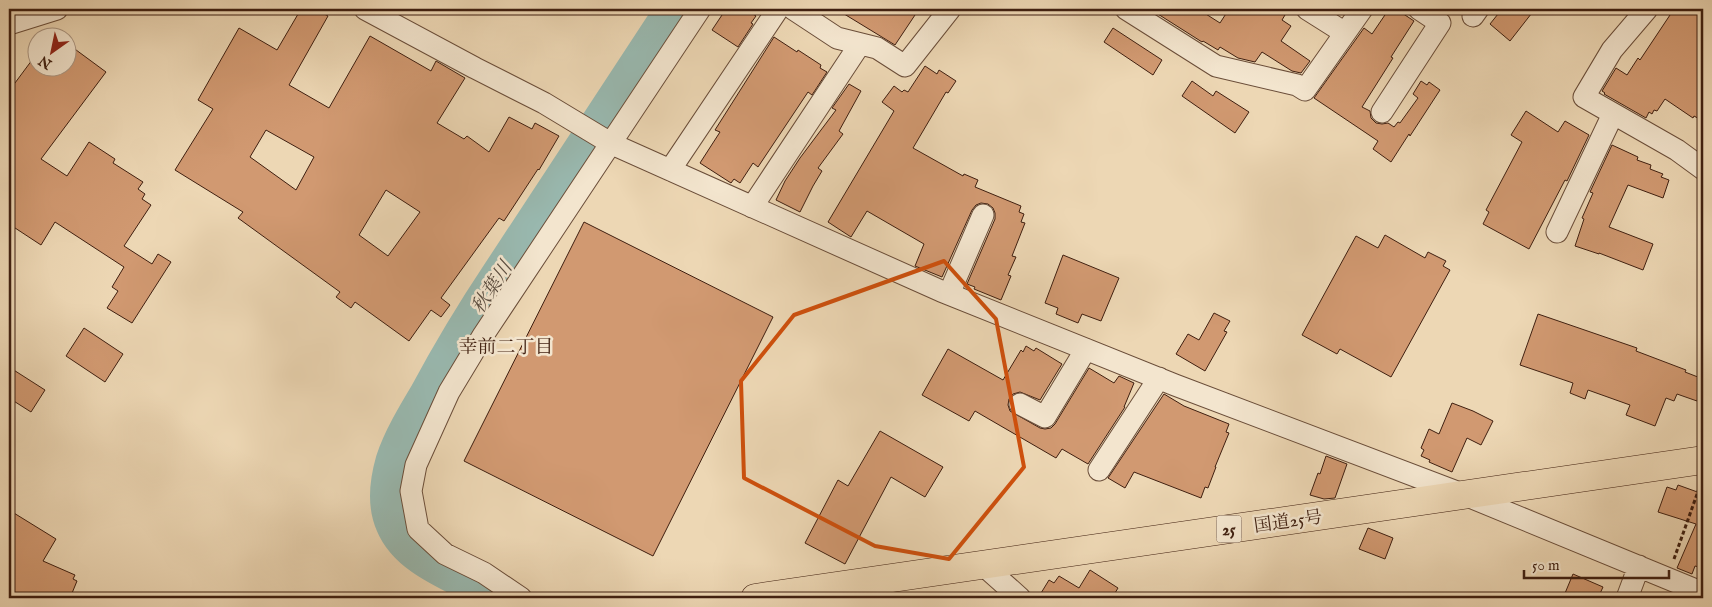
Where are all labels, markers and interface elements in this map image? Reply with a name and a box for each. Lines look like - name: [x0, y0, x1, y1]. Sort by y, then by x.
- north arrow: [28, 28, 78, 78]
- text: N: [35, 51, 56, 73]
- water label: 秋葉川: [467, 256, 519, 319]
- district label: 幸前二丁目: [458, 336, 554, 360]
- street label: 国道25号: [1252, 506, 1324, 539]
- road number: 25: [1216, 516, 1242, 542]
- scale bar: [1524, 547, 1670, 579]
- text: 50 m: [1532, 556, 1560, 575]

